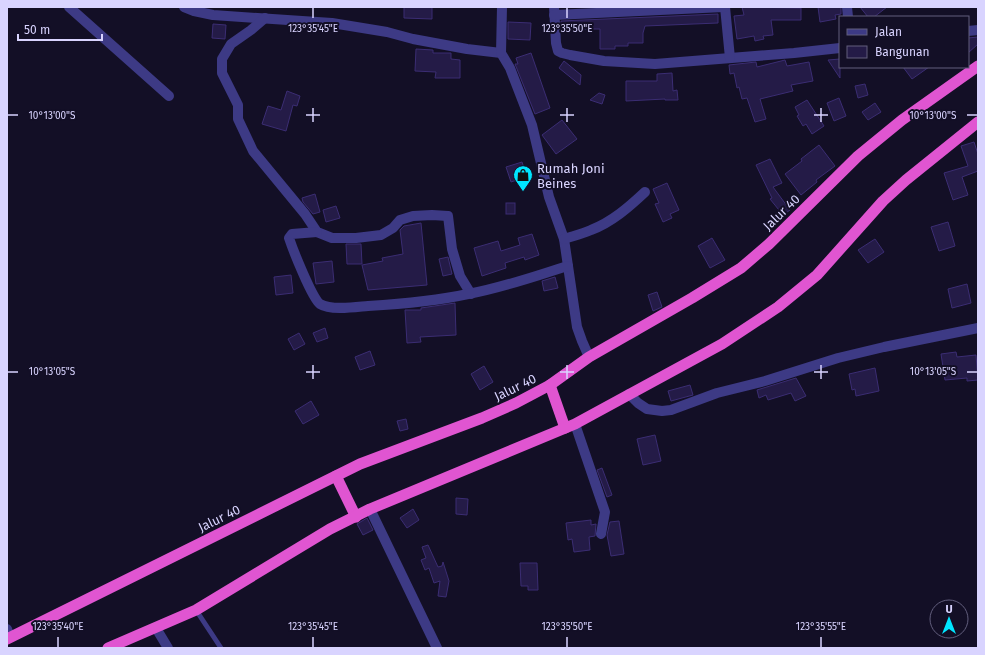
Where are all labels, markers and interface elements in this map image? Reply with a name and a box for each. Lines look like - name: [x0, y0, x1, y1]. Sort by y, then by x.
- scale bar: [18, 16, 102, 42]
- legend: [839, 16, 969, 68]
- text: 50 m: [24, 23, 50, 37]
- text: 123°35'45"E: [288, 23, 338, 35]
- text: 123°35'50"E: [541, 23, 593, 35]
- text: Jalan: [875, 25, 902, 39]
- text: Bangunan: [875, 45, 930, 59]
- text: 10°13'00"S: [28, 110, 76, 122]
- text: 10°13'00"S: [909, 110, 957, 122]
- place label: Rumah Joni Beines: [537, 161, 605, 191]
- shop icon: Rumah Joni Beines: [512, 164, 534, 192]
- street label: Jalur 40: [760, 191, 803, 233]
- text: 10°13'05"S: [29, 366, 76, 378]
- text: 10°13'05"S: [910, 366, 957, 378]
- street label: Jalur 40: [492, 371, 539, 404]
- street label: Jalur 40: [196, 502, 243, 535]
- north arrow: [929, 599, 969, 639]
- text: U: [945, 603, 953, 616]
- text: 123°35'40"E: [32, 621, 84, 633]
- text: 123°35'45"E: [288, 621, 338, 633]
- text: 123°35'50"E: [541, 621, 593, 633]
- text: 123°35'55"E: [796, 621, 846, 633]

